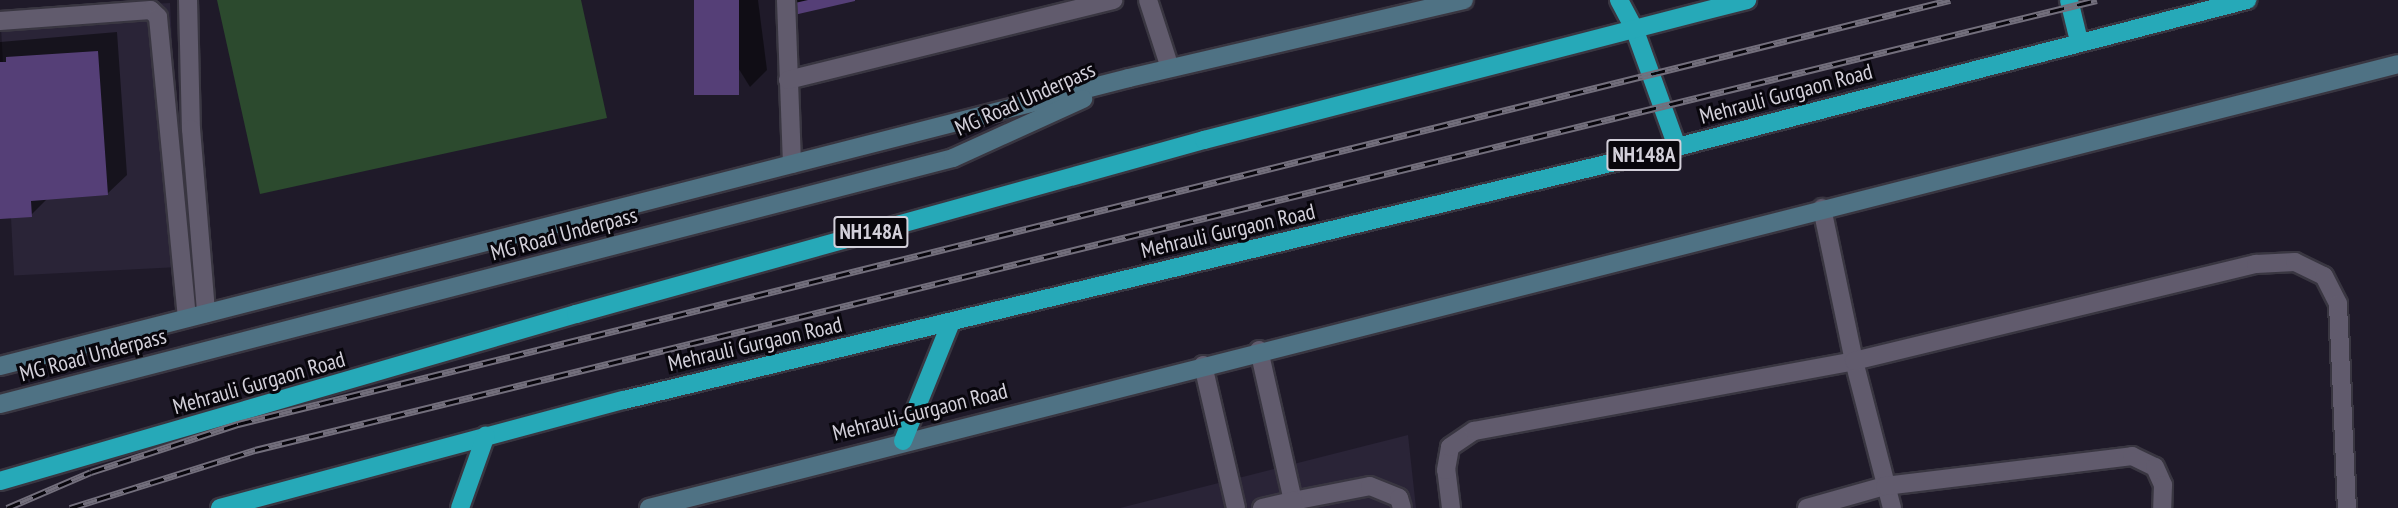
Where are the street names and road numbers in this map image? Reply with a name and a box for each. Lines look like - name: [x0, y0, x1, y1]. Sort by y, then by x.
- street label: MG Road Underpass: [951, 56, 1099, 142]
- street label: Mehrauli Gurgaon Road: [1697, 58, 1875, 130]
- road number: NH148A: [1605, 137, 1683, 173]
- street label: Mehrauli Gurgaon Road: [1138, 198, 1318, 264]
- street label: MG Road Underpass: [488, 202, 640, 266]
- road number: NH148A: [832, 214, 910, 250]
- street label: Mehrauli Gurgaon Road: [665, 311, 845, 377]
- street label: MG Road Underpass: [17, 323, 169, 387]
- street label: Mehrauli Gurgaon Road: [170, 346, 348, 420]
- street label: Mehrauli-Gurgaon Road: [830, 377, 1010, 447]

